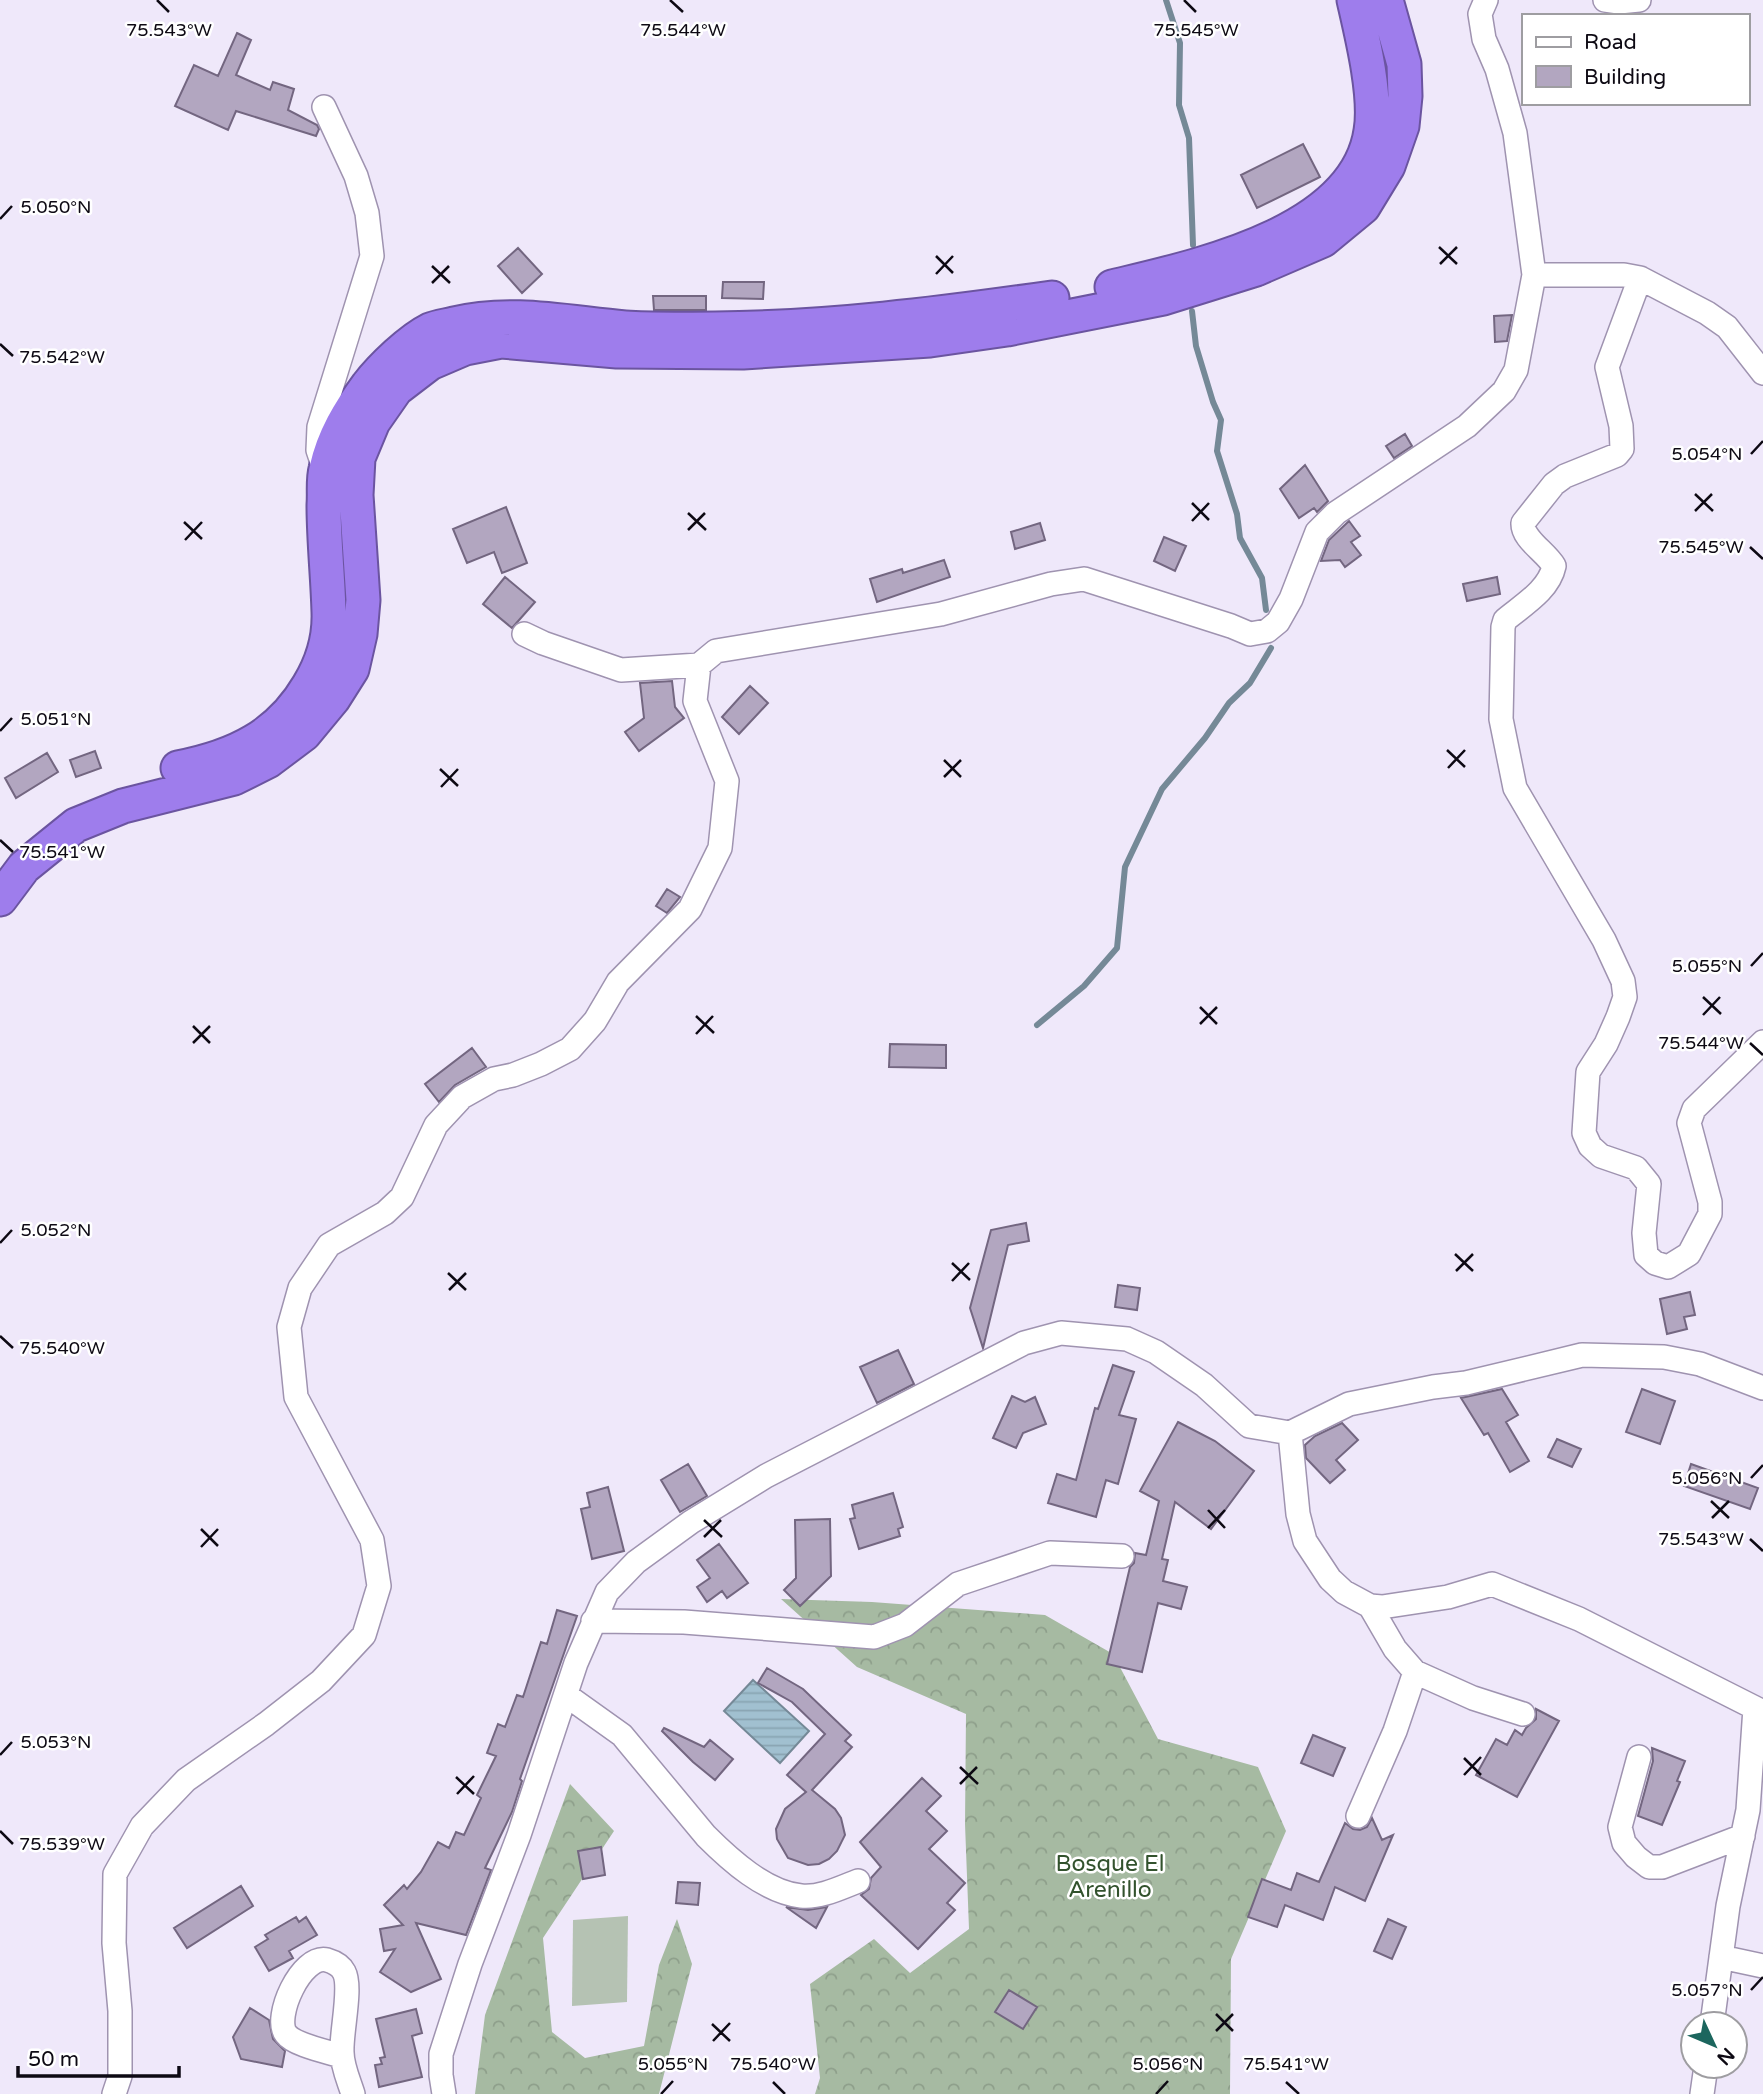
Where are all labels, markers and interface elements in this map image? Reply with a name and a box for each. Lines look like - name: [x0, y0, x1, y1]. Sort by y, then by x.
- legend: [1522, 14, 1749, 105]
- text: 75.543°W: [126, 19, 212, 41]
- text: 75.544°W: [640, 19, 726, 41]
- text: 75.545°W: [1153, 19, 1239, 41]
- text: Road: [1584, 30, 1637, 55]
- text: Building: [1584, 65, 1666, 90]
- text: 5.050°N: [21, 196, 91, 218]
- text: 75.542°W: [19, 346, 105, 368]
- text: 5.054°N: [1672, 443, 1742, 465]
- text: 75.545°W: [1658, 536, 1744, 558]
- text: 5.051°N: [21, 708, 91, 730]
- text: 75.541°W: [19, 841, 105, 863]
- text: 5.055°N: [1672, 955, 1742, 977]
- text: 75.544°W: [1658, 1032, 1744, 1054]
- text: 5.052°N: [21, 1219, 91, 1241]
- text: 75.540°W: [19, 1337, 105, 1359]
- text: 5.056°N: [1672, 1467, 1742, 1489]
- text: 75.543°W: [1658, 1528, 1744, 1550]
- text: 5.053°N: [21, 1731, 91, 1753]
- text: 75.539°W: [19, 1833, 105, 1855]
- park label: Bosque El Arenillo: [1056, 1850, 1164, 1904]
- text: 5.057°N: [1671, 1979, 1743, 2001]
- north arrow: [1679, 2010, 1749, 2080]
- scale bar: [18, 2035, 178, 2078]
- text: N: [1712, 2043, 1739, 2069]
- text: 50 m: [28, 2047, 79, 2072]
- text: 5.055°N: [638, 2053, 708, 2075]
- text: 75.540°W: [730, 2053, 816, 2075]
- text: 5.056°N: [1133, 2053, 1203, 2075]
- text: 75.541°W: [1243, 2053, 1329, 2075]

